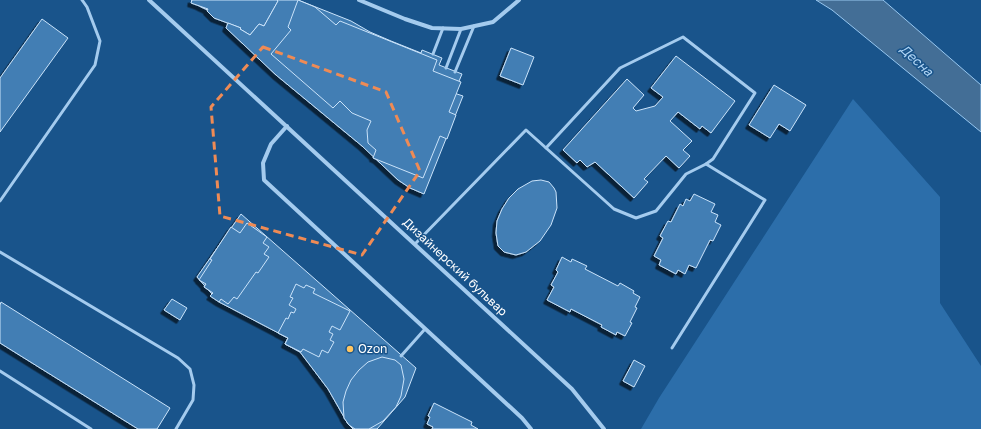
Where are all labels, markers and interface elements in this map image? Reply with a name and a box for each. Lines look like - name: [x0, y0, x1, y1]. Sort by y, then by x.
- water label: Десна: [896, 40, 937, 80]
- street label: Дизайнерский бульвар: [400, 214, 511, 319]
- place label: Ozon: [358, 341, 387, 356]
- marker: Ozon: [345, 344, 355, 354]

